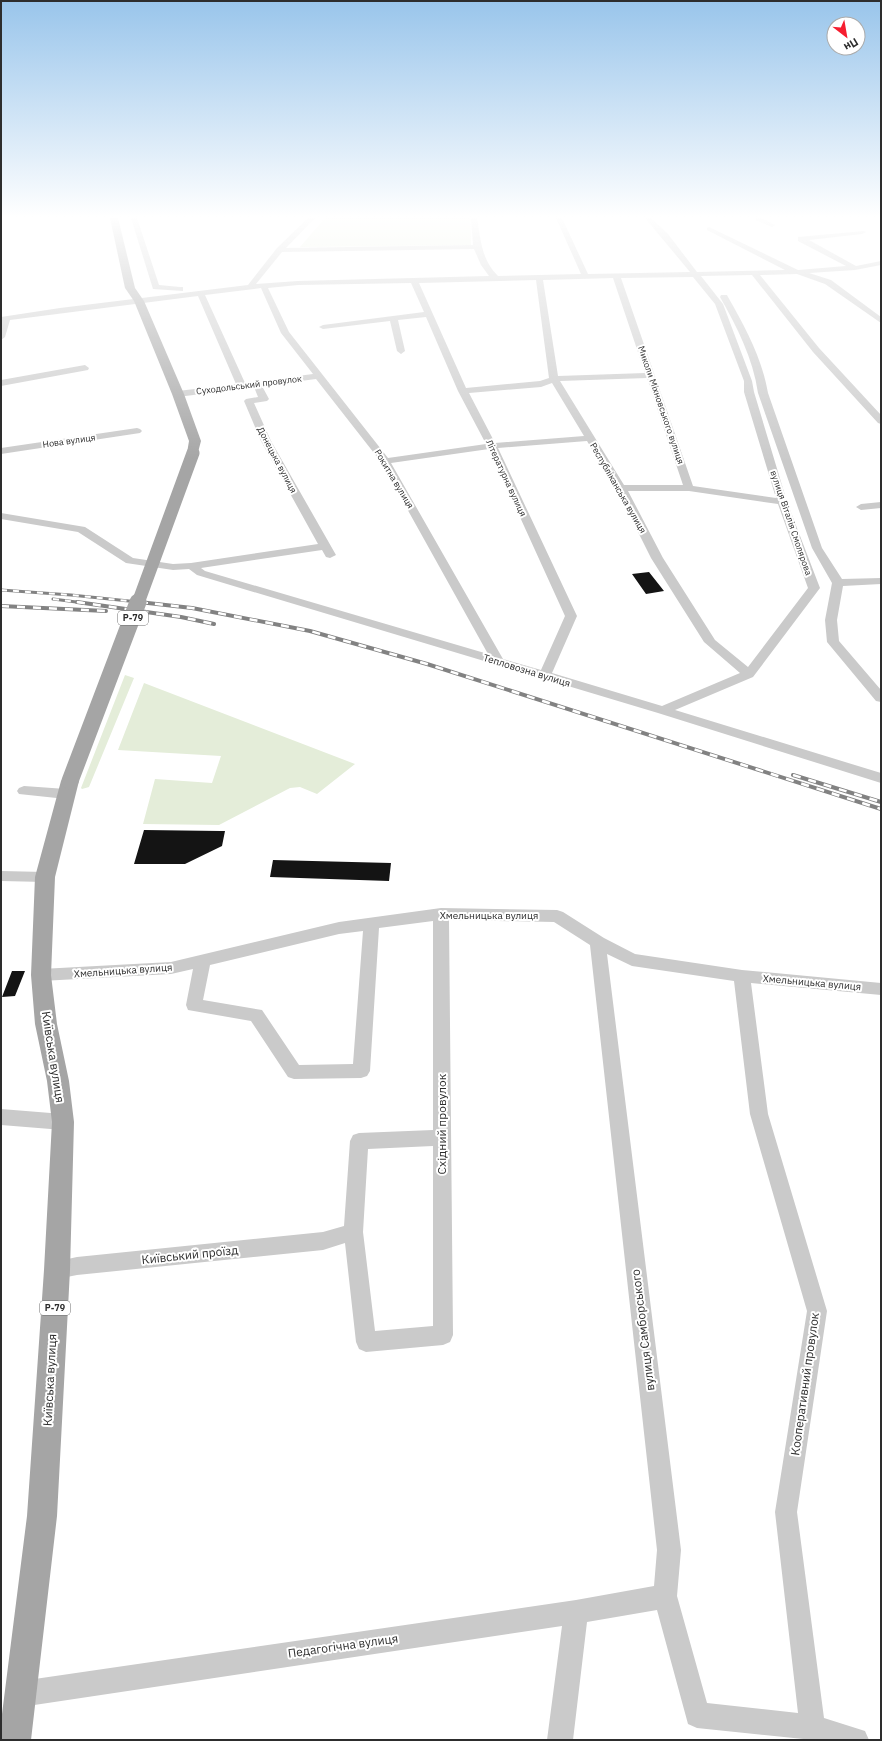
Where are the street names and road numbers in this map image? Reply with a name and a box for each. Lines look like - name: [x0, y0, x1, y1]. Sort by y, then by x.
- street label: Миколи Міхновського вулиця: [636, 344, 687, 466]
- street label: Суходольський провулок: [195, 373, 302, 396]
- street label: Донецька вулиця: [255, 425, 300, 495]
- street label: Нова вулиця: [42, 431, 96, 450]
- street label: Літературна вулиця: [484, 438, 529, 518]
- street label: Республіканська вулиця: [588, 441, 649, 535]
- street label: Рокитна вулиця: [372, 447, 416, 510]
- street label: вулиця Віталія Смолярова: [768, 469, 815, 577]
- road number: Р-79: [118, 611, 148, 625]
- street label: Тепловозна вулиця: [482, 651, 572, 690]
- street label: Хмельницька вулиця: [440, 909, 538, 922]
- street label: Хмельницька вулиця: [73, 961, 173, 980]
- street label: Хмельницька вулиця: [762, 972, 862, 993]
- street label: Київська вулиця: [39, 1010, 68, 1104]
- street label: Східний провулок: [434, 1073, 449, 1174]
- street label: Київський проїзд: [141, 1242, 239, 1267]
- street label: вулиця Самборського: [628, 1268, 657, 1392]
- road number: Р-79: [40, 1301, 70, 1315]
- street label: Кооперативний провулок: [787, 1311, 822, 1456]
- street label: Київська вулиця: [40, 1333, 59, 1427]
- street label: Педагогічна вулиця: [287, 1630, 399, 1661]

